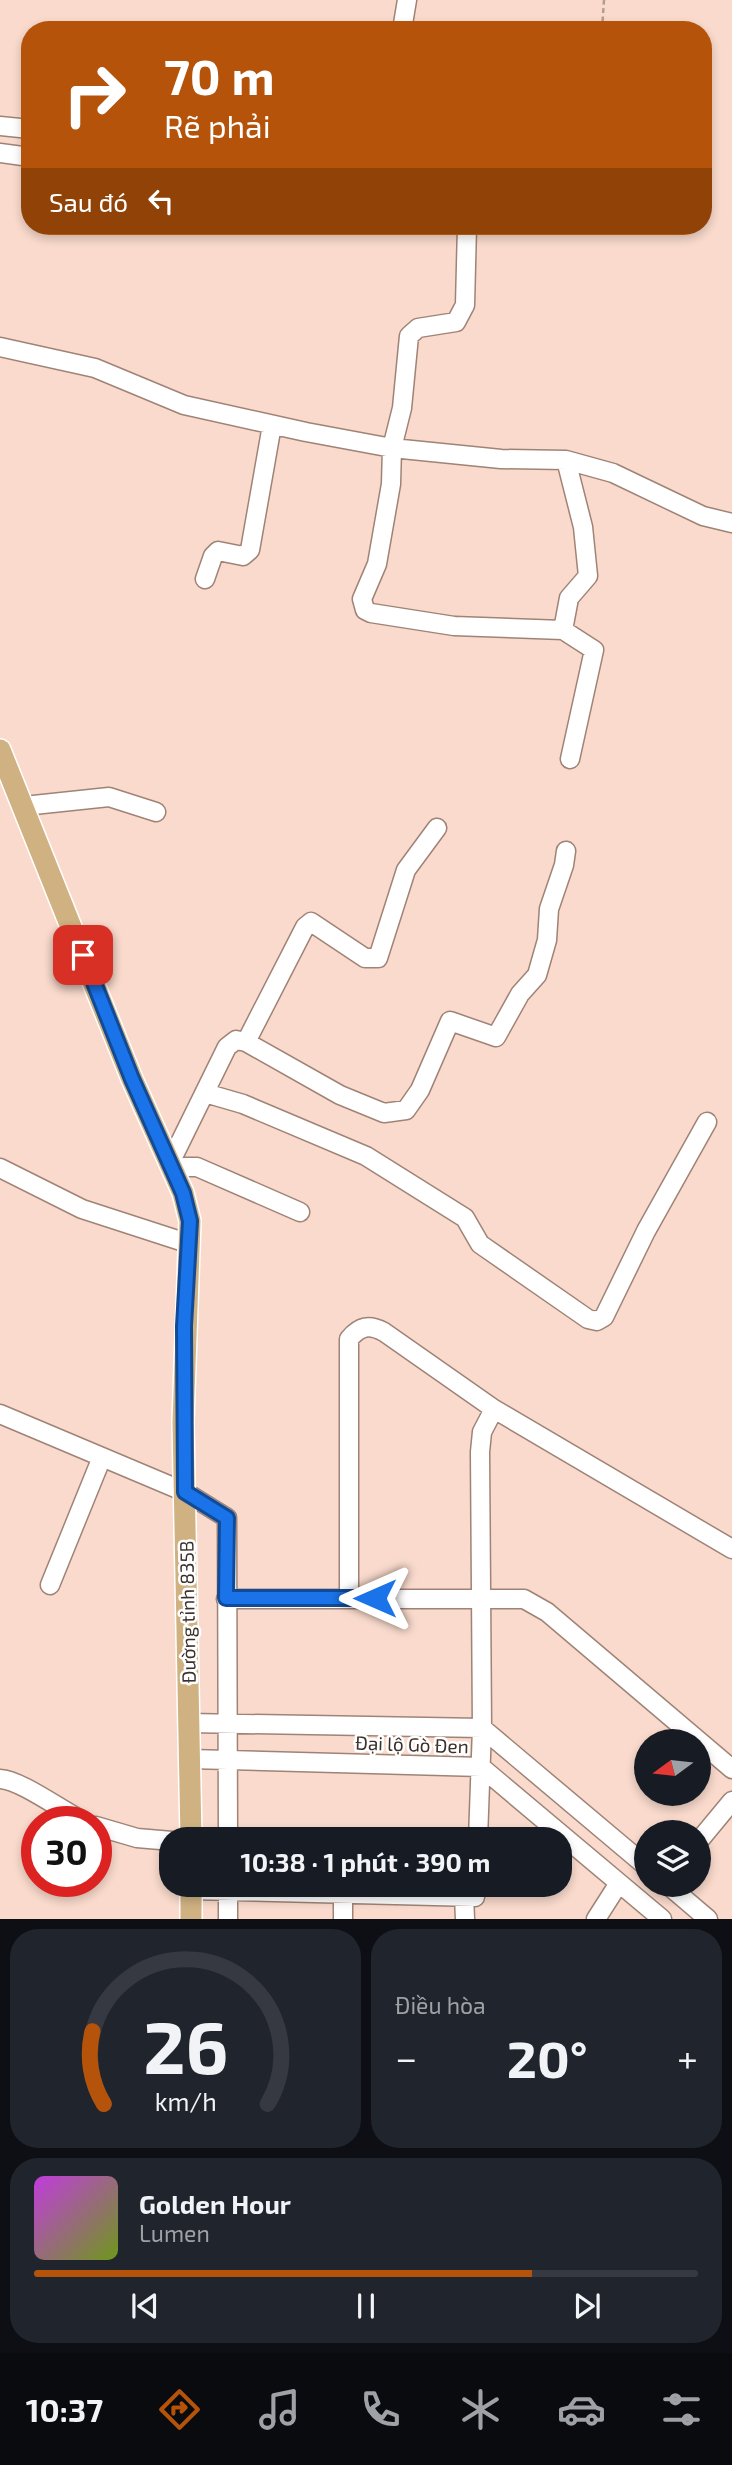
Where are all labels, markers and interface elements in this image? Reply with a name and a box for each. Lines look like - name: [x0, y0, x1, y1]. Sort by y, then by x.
- text: 70 m: [164, 46, 275, 105]
- icon: right: [49, 49, 140, 140]
- text: Rẽ phải: [164, 106, 271, 144]
- icon: left: [142, 182, 180, 220]
- text: Sau đó: [49, 186, 128, 217]
- pin: [53, 925, 113, 985]
- icon: arrive: [64, 936, 102, 974]
- street label: Đường tỉnh 835B: [174, 1540, 200, 1684]
- position arrow: [338, 1561, 412, 1635]
- north arrow: [634, 1729, 710, 1806]
- map controls: [634, 1729, 711, 1897]
- street label: Đại lộ Gò Đen: [355, 1731, 469, 1757]
- speed limit sign: 30: [21, 1806, 112, 1897]
- button: layers: [634, 1820, 711, 1897]
- text: 10:38 · 1 phút · 390 m: [241, 1846, 490, 1877]
- text: Điều hòa: [395, 1991, 486, 2019]
- text: 26: [143, 2002, 228, 2090]
- text: 20°: [507, 2026, 588, 2088]
- text: −: [395, 2034, 417, 2080]
- text: +: [677, 2034, 698, 2080]
- text: km/h: [154, 2086, 217, 2116]
- text: Golden Hour: [139, 2188, 291, 2219]
- text: Lumen: [139, 2219, 210, 2247]
- icon: previous: [126, 2287, 164, 2325]
- icon: pause: [347, 2287, 385, 2325]
- icon: next: [568, 2287, 606, 2325]
- icon: directions: [155, 2385, 204, 2434]
- icon: music: [255, 2385, 304, 2434]
- icon: phone: [356, 2385, 405, 2434]
- icon: climate: [456, 2385, 505, 2434]
- icon: car: [557, 2385, 606, 2434]
- icon: filters: [657, 2385, 706, 2434]
- text: 10:37: [26, 2390, 103, 2428]

